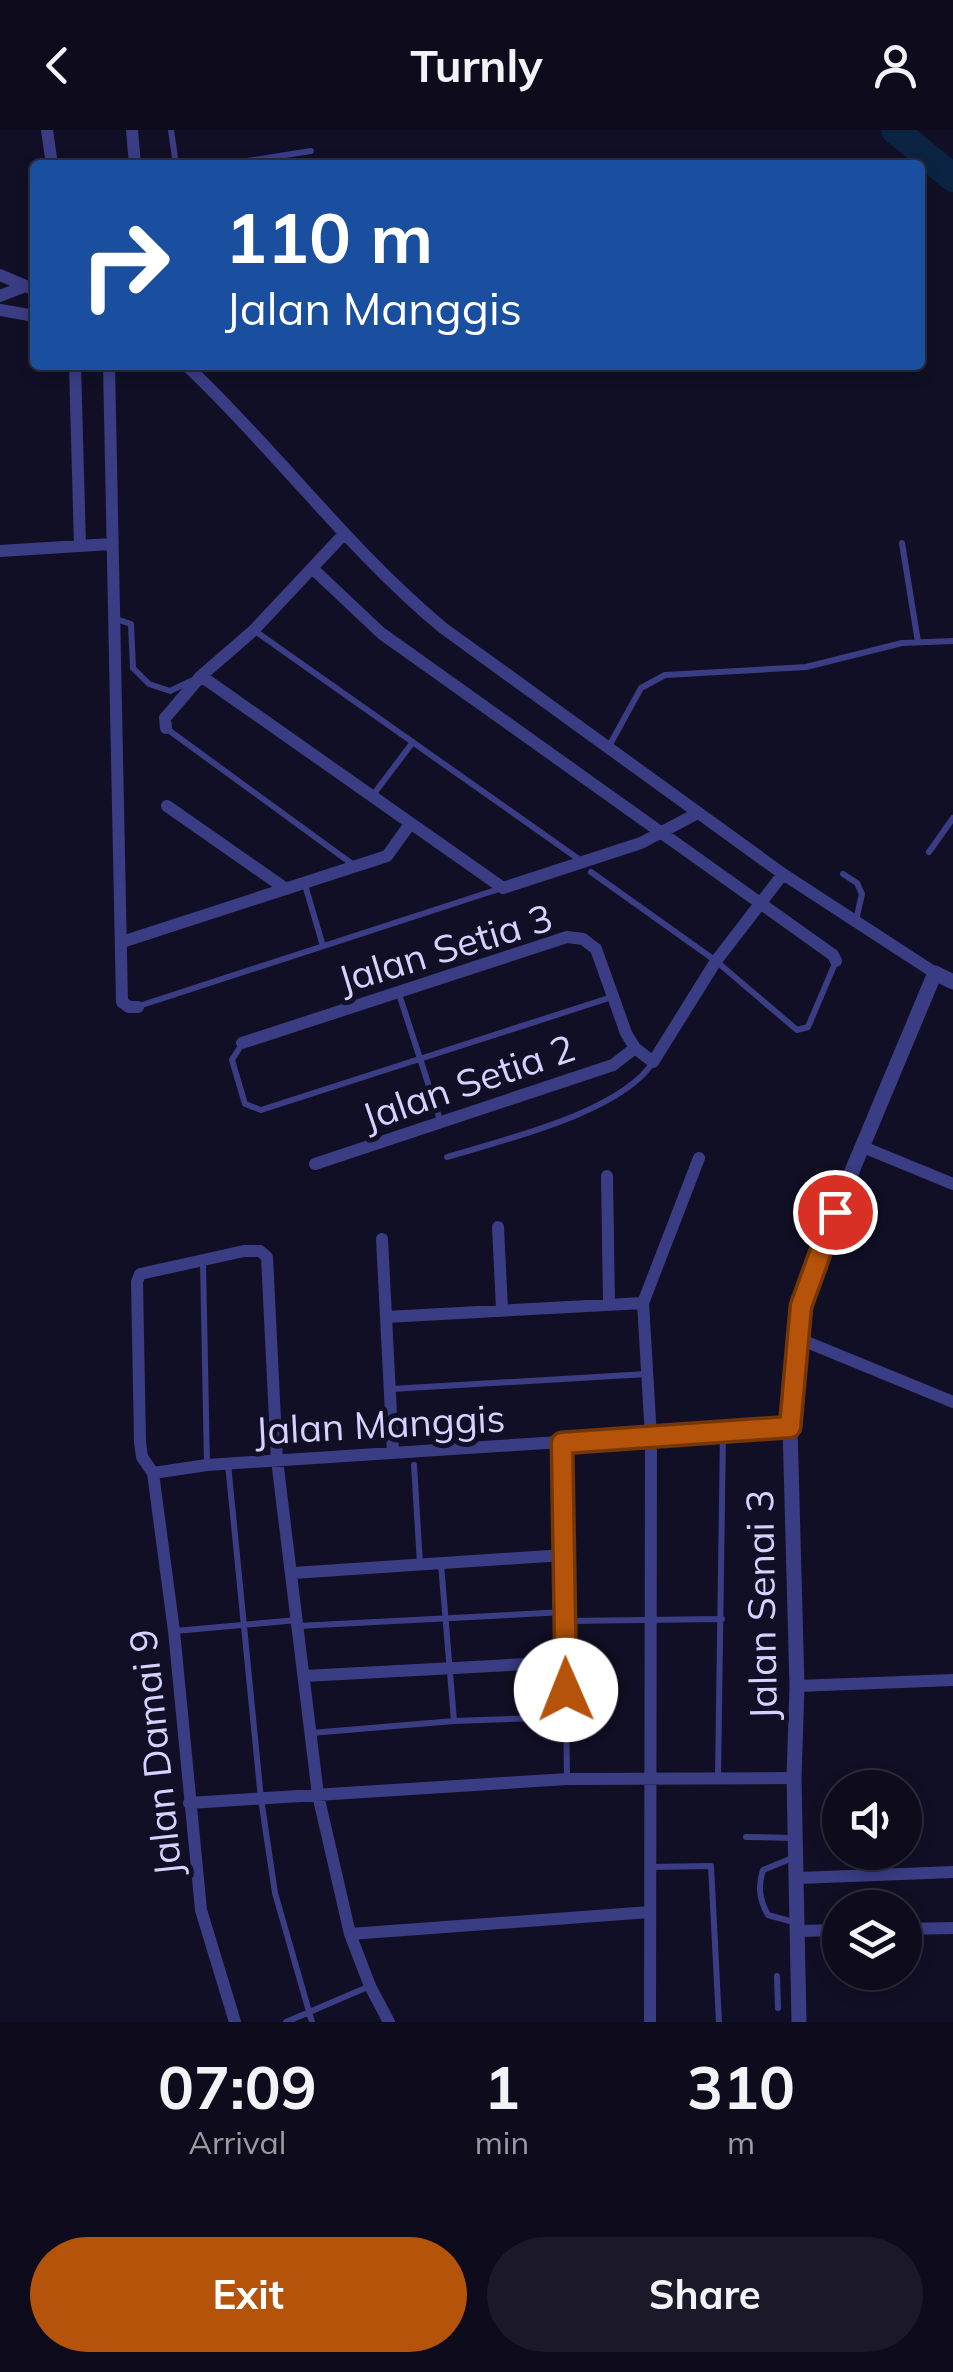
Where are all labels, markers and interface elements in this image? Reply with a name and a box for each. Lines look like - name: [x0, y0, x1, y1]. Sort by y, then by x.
- text: Turnly: [410, 37, 543, 93]
- icon: back: [30, 38, 85, 93]
- icon: person: [868, 38, 923, 93]
- text: 110 m: [225, 193, 433, 281]
- icon: right: [60, 200, 190, 330]
- text: Jalan Manggis: [225, 280, 522, 336]
- street label: Jalan Setia 3: [332, 893, 558, 1003]
- street label: Jalan Setia 2: [355, 1023, 581, 1141]
- pin: [793, 1170, 878, 1255]
- icon: arrive: [808, 1185, 863, 1240]
- street label: Jalan Manggis: [254, 1393, 506, 1455]
- street label: Jalan Senai 3: [735, 1489, 787, 1721]
- street label: Jalan Damai 9: [118, 1627, 192, 1879]
- position arrow: [514, 1638, 618, 1742]
- map controls: [822, 1770, 922, 1990]
- button: sound: [822, 1770, 922, 1870]
- button: layers: [822, 1890, 922, 1990]
- text: 07:09: [158, 2049, 317, 2124]
- text: 1: [484, 2049, 520, 2124]
- text: 310: [687, 2049, 795, 2124]
- text: Arrival: [188, 2122, 286, 2162]
- text: min: [475, 2122, 529, 2162]
- text: m: [727, 2122, 755, 2162]
- button: Exit: [30, 2237, 467, 2352]
- button: Share: [487, 2237, 923, 2352]

